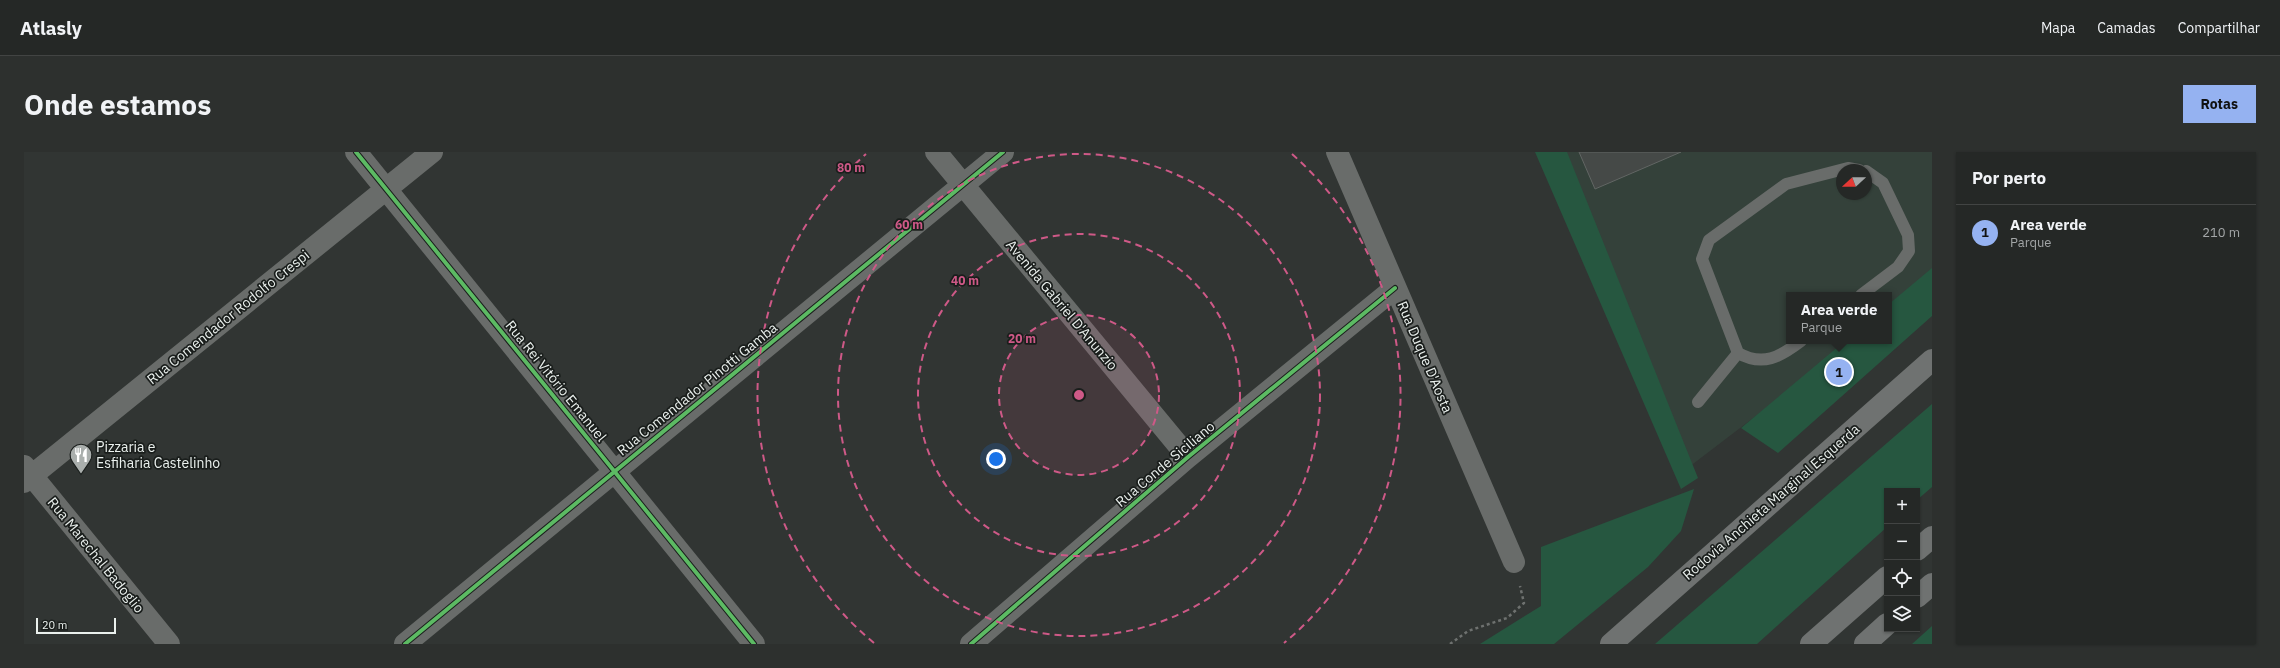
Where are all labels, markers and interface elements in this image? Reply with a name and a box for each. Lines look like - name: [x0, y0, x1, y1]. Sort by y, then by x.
- text: Atlasly: [20, 16, 82, 40]
- text: Mapa: [2041, 19, 2075, 37]
- text: Camadas: [2097, 19, 2156, 37]
- text: Compartilhar: [2178, 19, 2260, 37]
- button: Rotas: [2183, 85, 2256, 123]
- text: Onde estamos: [24, 86, 211, 123]
- text: 80 m: [837, 160, 865, 175]
- north arrow: [1836, 164, 1872, 200]
- text: Por perto: [1972, 167, 2046, 189]
- text: Area verde: [2010, 215, 2087, 234]
- text: 60 m: [895, 217, 923, 232]
- text: 1: [1981, 224, 1989, 241]
- text: 210 m: [2202, 224, 2240, 241]
- text: Parque: [2010, 234, 2051, 251]
- street label: Avenida Gabriel D'Anunzio: [1002, 236, 1122, 374]
- street label: Rua Comendador Rodolfo Crespi: [143, 246, 313, 388]
- text: 40 m: [951, 273, 979, 288]
- popup: [1786, 292, 1892, 344]
- street label: Rua Duque D'Aosta: [1393, 298, 1457, 416]
- text: Area verde: [1801, 300, 1877, 319]
- street label: Rua Rei Vitório Emanuel: [502, 317, 611, 445]
- street label: Rua Comendador Pinotti Gamba: [613, 318, 781, 459]
- text: Parque: [1801, 319, 1842, 336]
- text: 20 m: [1008, 331, 1036, 346]
- pin: 1: [1826, 357, 1852, 387]
- centre of rings: [1072, 388, 1086, 402]
- street label: Rua Conde Siciliano: [1112, 417, 1218, 511]
- street label: Rodovia Anchieta Marginal Esquerda: [1679, 420, 1864, 584]
- place label: Pizzaria e Esfiharia Castelinho: [96, 438, 220, 472]
- restaurant icon: Pizzaria e Esfiharia Castelinho: [68, 442, 94, 475]
- your location: [986, 449, 1006, 469]
- map controls: [1884, 488, 1920, 632]
- button: +: [1884, 488, 1920, 524]
- street label: Rua Marechal Badoglio: [44, 493, 148, 617]
- button: −: [1884, 524, 1920, 560]
- button: locate: [1884, 560, 1920, 596]
- button: layers: [1884, 596, 1920, 632]
- scale bar: [36, 616, 116, 635]
- text: 20 m: [42, 618, 67, 632]

